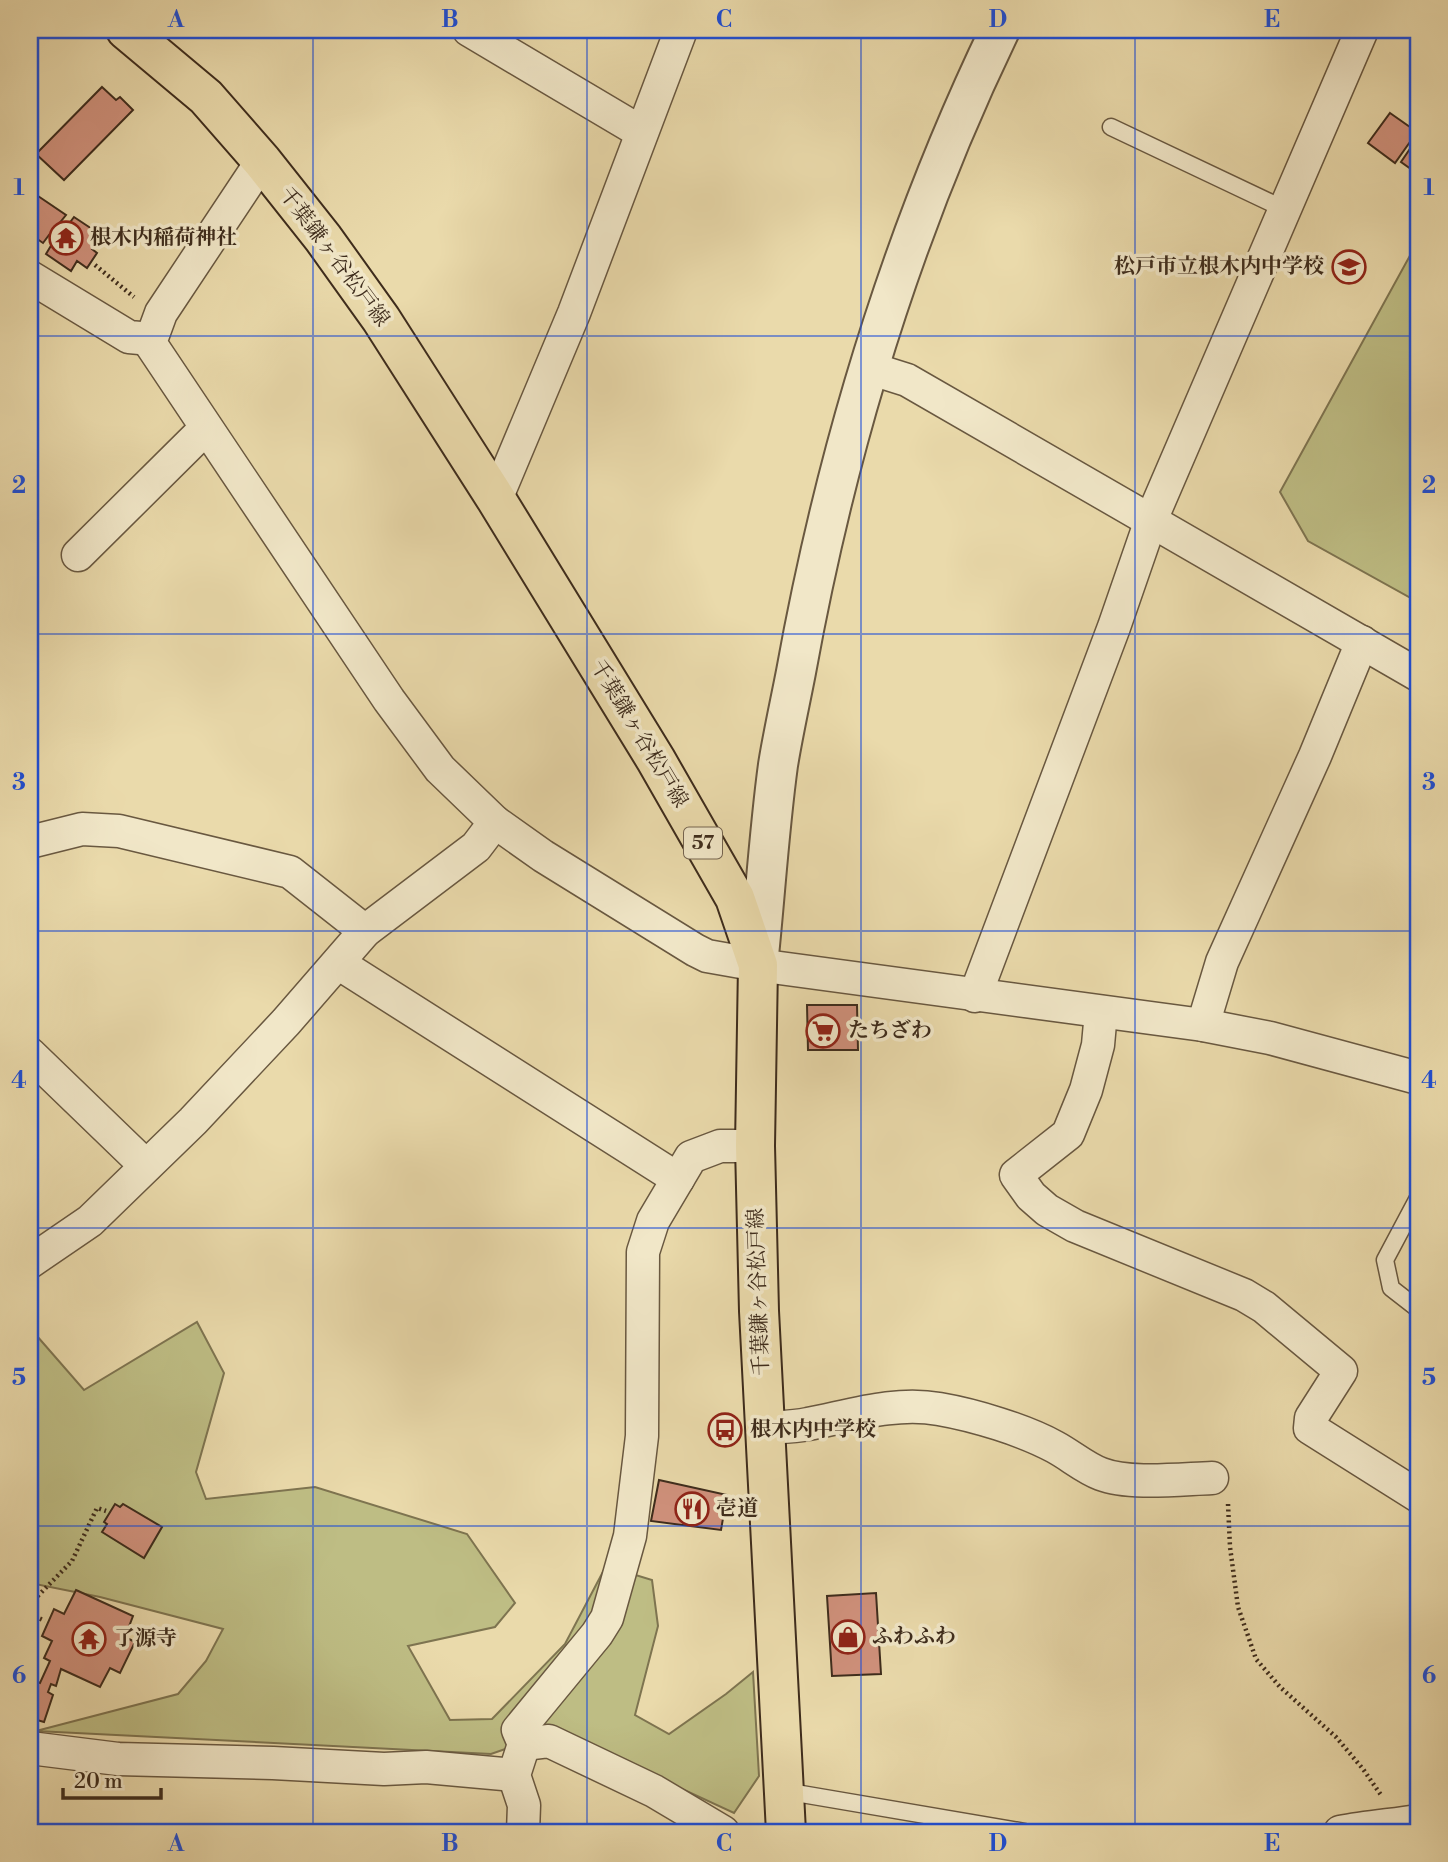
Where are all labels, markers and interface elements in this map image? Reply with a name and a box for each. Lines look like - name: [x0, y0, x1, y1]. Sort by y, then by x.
- text: A: [167, 6, 185, 34]
- text: B: [441, 6, 459, 34]
- text: C: [716, 6, 732, 34]
- text: D: [989, 6, 1007, 34]
- text: E: [1264, 6, 1280, 34]
- text: 1: [13, 174, 25, 202]
- text: 1: [1423, 174, 1435, 202]
- street label: 千葉鎌ヶ谷松戸線: [273, 182, 395, 332]
- temple icon: 根木内稲荷神社: [47, 219, 85, 257]
- place label: 根木内稲荷神社: [90, 225, 237, 251]
- school or university icon: 松戸市立根木内中学校: [1330, 248, 1368, 286]
- place label: 松戸市立根木内中学校: [1114, 254, 1324, 280]
- text: 2: [12, 472, 26, 500]
- text: 2: [1422, 472, 1436, 500]
- street label: 千葉鎌ヶ谷松戸線: [585, 655, 693, 813]
- text: 3: [12, 769, 26, 797]
- text: 3: [1422, 769, 1436, 797]
- road number: 57: [684, 828, 722, 858]
- supermarket icon: たちざわ: [804, 1012, 842, 1050]
- place label: たちざわ: [848, 1018, 932, 1044]
- text: 4: [11, 1067, 27, 1095]
- text: 4: [1421, 1067, 1437, 1095]
- street label: 千葉鎌ヶ谷松戸線: [743, 1208, 775, 1376]
- text: 5: [12, 1364, 26, 1392]
- text: 5: [1422, 1364, 1436, 1392]
- bus stop icon: 根木内中学校: [706, 1411, 744, 1449]
- place label: 根木内中学校: [750, 1417, 876, 1443]
- restaurant icon: 壱道: [673, 1490, 711, 1528]
- place label: 壱道: [716, 1496, 758, 1522]
- shop icon: ふわふわ: [829, 1618, 867, 1656]
- temple icon: 了源寺: [70, 1620, 108, 1658]
- place label: ふわふわ: [872, 1624, 956, 1650]
- place label: 了源寺: [114, 1626, 177, 1652]
- text: 6: [12, 1662, 26, 1690]
- text: 6: [1422, 1662, 1436, 1690]
- scale bar: [63, 1757, 161, 1801]
- text: 20 m: [74, 1769, 123, 1795]
- text: A: [167, 1830, 185, 1858]
- text: B: [441, 1830, 459, 1858]
- text: C: [716, 1830, 732, 1858]
- text: D: [989, 1830, 1007, 1858]
- text: E: [1264, 1830, 1280, 1858]

